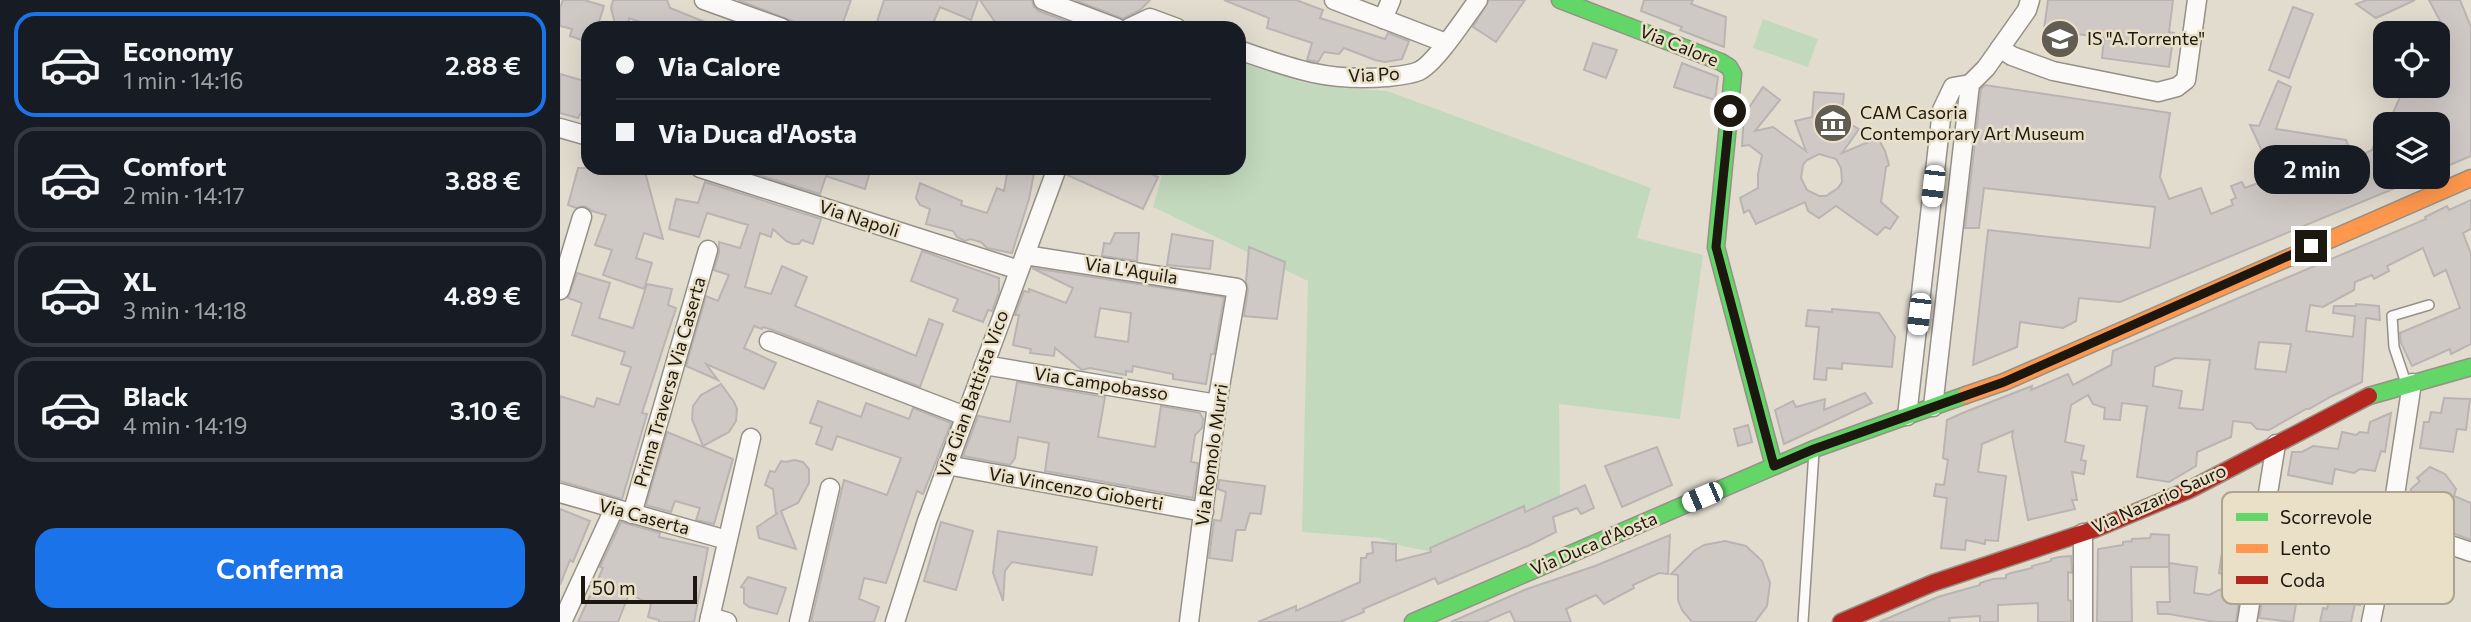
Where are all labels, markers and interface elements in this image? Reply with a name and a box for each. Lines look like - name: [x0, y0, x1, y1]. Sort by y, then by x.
- school or university icon: IS "A.Torrente": [2039, 18, 2081, 60]
- street label: Via Calore: [1637, 19, 1722, 71]
- map controls: [2373, 21, 2450, 189]
- button: locate: [2373, 21, 2450, 98]
- place label: IS "A.Torrente": [2087, 27, 2205, 49]
- icon: car: [39, 33, 102, 96]
- text: Economy: [123, 35, 234, 66]
- text: 2.88 €: [445, 49, 521, 80]
- text: Via Calore: [658, 50, 781, 81]
- street label: Via Po: [1348, 62, 1400, 86]
- text: 1 min · 14:16: [123, 66, 243, 94]
- route start: [1714, 95, 1746, 127]
- place label: CAM Casoria Contemporary Art Museum: [1860, 101, 2085, 144]
- museum icon: CAM Casoria Contemporary Art Museum: [1812, 102, 1854, 144]
- button: layers: [2373, 112, 2450, 189]
- text: Via Duca d'Aosta: [658, 117, 857, 148]
- callout: 2 min: [2253, 145, 2369, 194]
- icon: car: [39, 148, 102, 211]
- text: Comfort: [123, 150, 226, 181]
- text: 2 min: [2284, 155, 2340, 183]
- text: 3.88 €: [445, 164, 521, 195]
- car: [1921, 164, 1946, 208]
- text: 2 min · 14:17: [123, 181, 245, 209]
- street label: Via Napoli: [816, 195, 902, 241]
- route end: [2295, 230, 2327, 262]
- street label: Via L'Aquila: [1083, 252, 1179, 288]
- icon: car: [39, 263, 102, 326]
- text: XL: [123, 265, 157, 296]
- street label: Prima Traversa Via Caserta: [628, 274, 710, 489]
- text: 4.89 €: [444, 279, 521, 310]
- car: [1907, 292, 1932, 336]
- text: 3 min · 14:18: [123, 296, 247, 324]
- street label: Via Gian Battista Vico: [932, 307, 1013, 480]
- street label: Via Campobasso: [1032, 362, 1170, 405]
- icon: car: [39, 378, 102, 441]
- text: Black: [123, 380, 189, 411]
- street label: Via Romolo Murri: [1190, 382, 1232, 527]
- text: 3.10 €: [450, 394, 521, 425]
- text: 4 min · 14:19: [123, 411, 247, 439]
- street label: Via Nazario Sauro: [2088, 459, 2229, 538]
- street label: Via Vincenzo Gioberti: [987, 462, 1165, 514]
- car: [1679, 479, 1726, 515]
- legend: [2222, 492, 2454, 604]
- street label: Via Caserta: [596, 493, 692, 539]
- text: Scorrevole: [2280, 505, 2372, 528]
- street label: Via Duca d'Aosta: [1527, 506, 1660, 580]
- button: Conferma: [35, 528, 525, 608]
- text: Lento: [2280, 536, 2331, 559]
- text: Coda: [2280, 568, 2325, 591]
- scale bar: [581, 573, 696, 605]
- text: 50 m: [592, 576, 636, 599]

